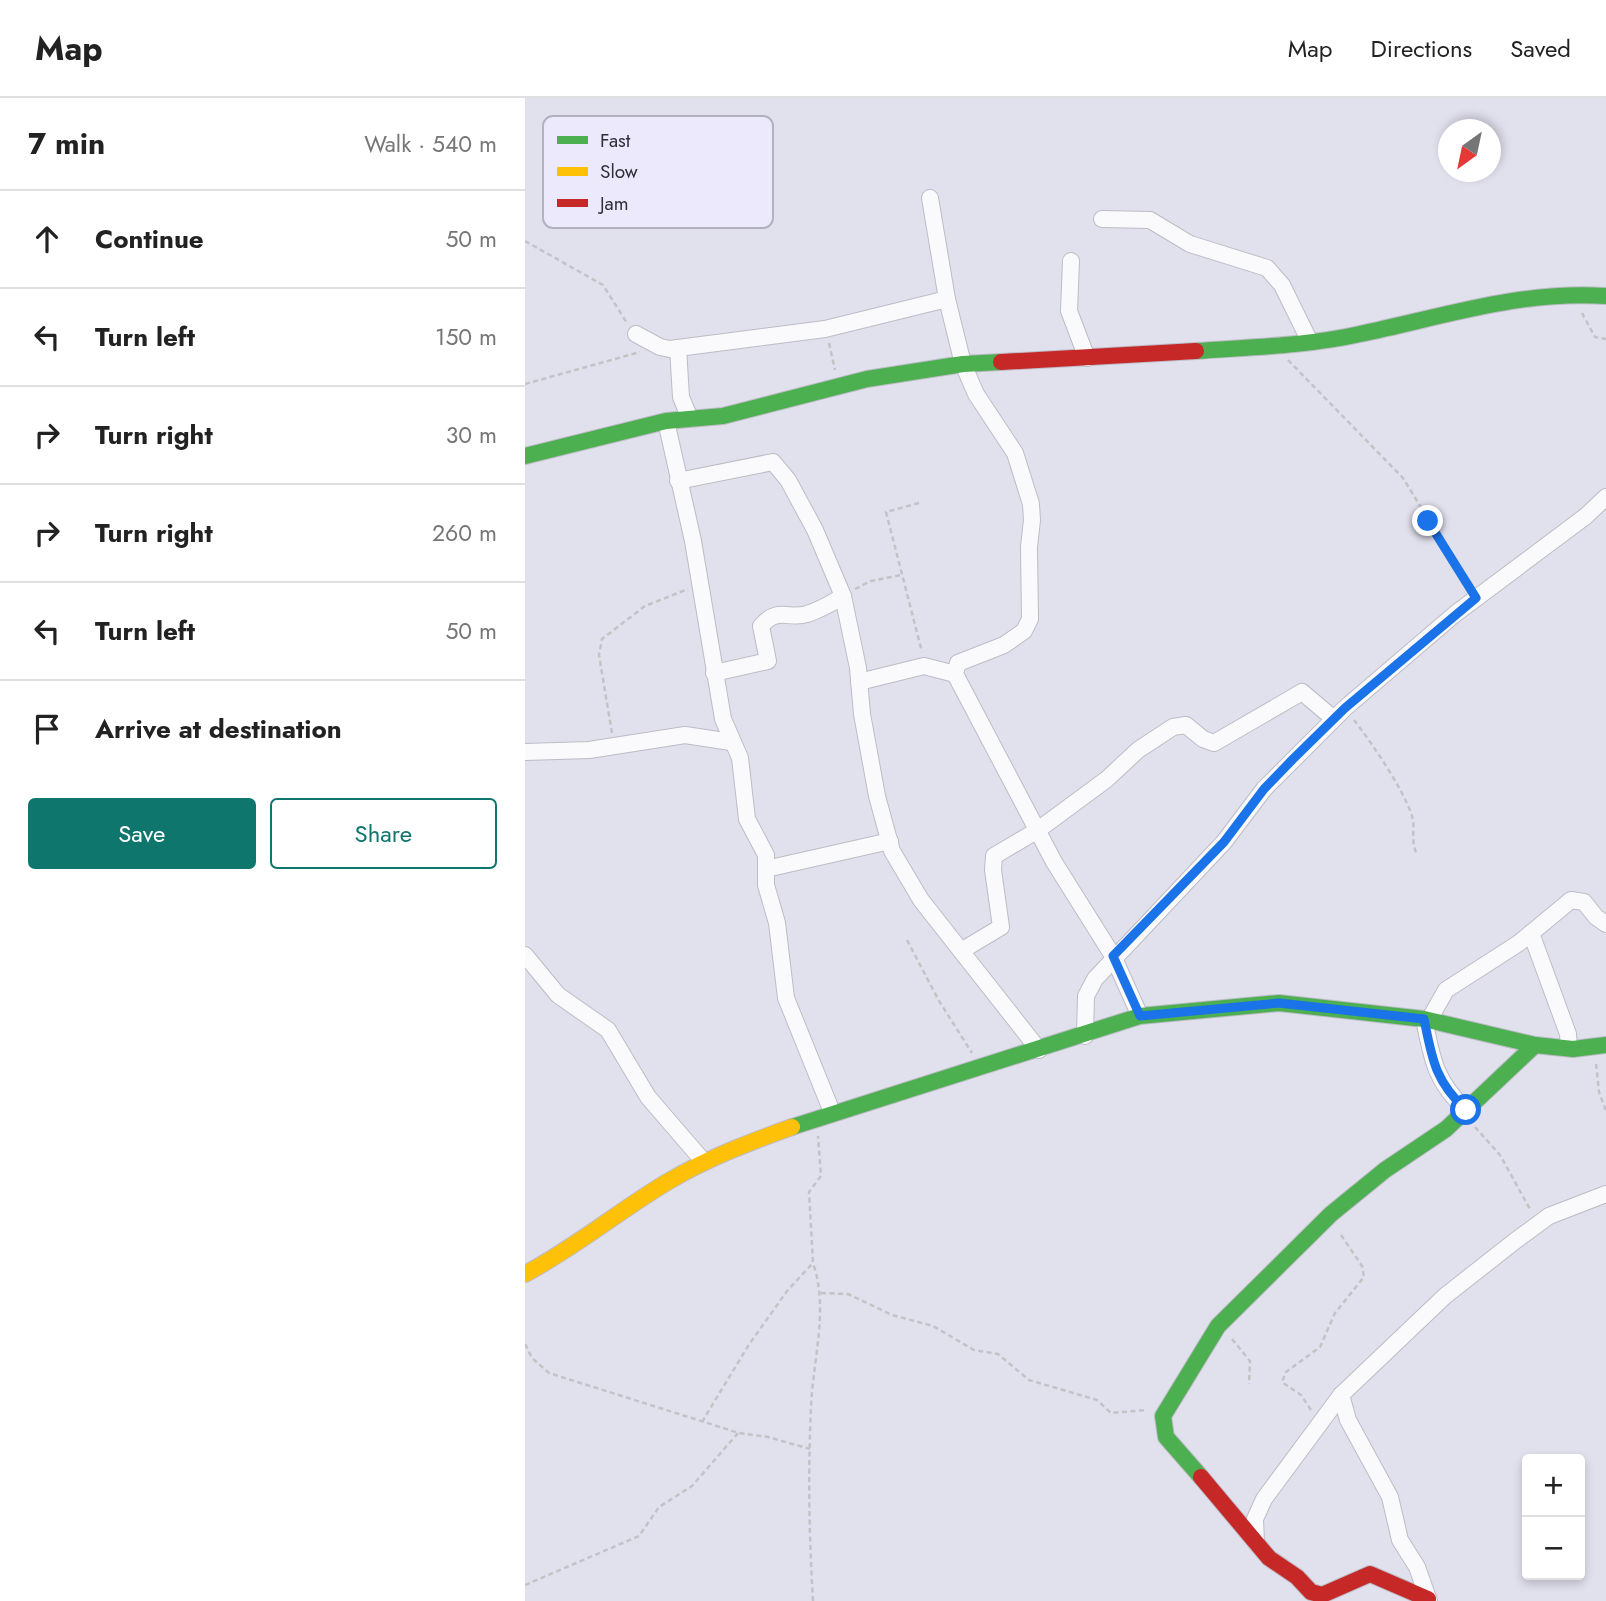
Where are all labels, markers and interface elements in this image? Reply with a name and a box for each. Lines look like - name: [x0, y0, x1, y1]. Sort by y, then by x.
- text: Map: [35, 25, 103, 72]
- text: Map: [1288, 31, 1333, 66]
- text: Directions: [1371, 31, 1472, 66]
- text: Saved: [1510, 31, 1571, 66]
- legend: [543, 116, 773, 228]
- north arrow: [1438, 119, 1501, 182]
- text: 7 min: [28, 122, 105, 165]
- text: Walk · 540 m: [364, 127, 497, 161]
- text: Fast: [600, 127, 631, 154]
- text: Slow: [600, 158, 638, 185]
- text: Jam: [597, 190, 629, 217]
- icon: ahead: [28, 220, 66, 258]
- text: Continue: [95, 220, 204, 258]
- text: 50 m: [445, 222, 497, 256]
- icon: left: [28, 318, 66, 356]
- text: Turn left: [95, 318, 195, 356]
- text: 150 m: [435, 320, 497, 354]
- icon: right: [28, 416, 66, 454]
- text: Turn right: [95, 416, 213, 454]
- text: 30 m: [446, 418, 497, 452]
- route end: [1412, 505, 1443, 536]
- icon: right: [28, 514, 66, 552]
- text: Turn right: [95, 514, 213, 552]
- text: 260 m: [432, 516, 497, 550]
- icon: left: [28, 612, 66, 650]
- text: Turn left: [95, 612, 195, 650]
- text: 50 m: [445, 614, 497, 648]
- icon: arrive: [28, 710, 66, 748]
- text: Arrive at destination: [95, 710, 342, 748]
- button: Save: [28, 798, 256, 869]
- button: Share: [270, 798, 497, 869]
- route start: [1450, 1094, 1481, 1125]
- map controls: [1522, 1454, 1585, 1580]
- button: +: [1522, 1454, 1585, 1517]
- button: −: [1522, 1517, 1585, 1580]

